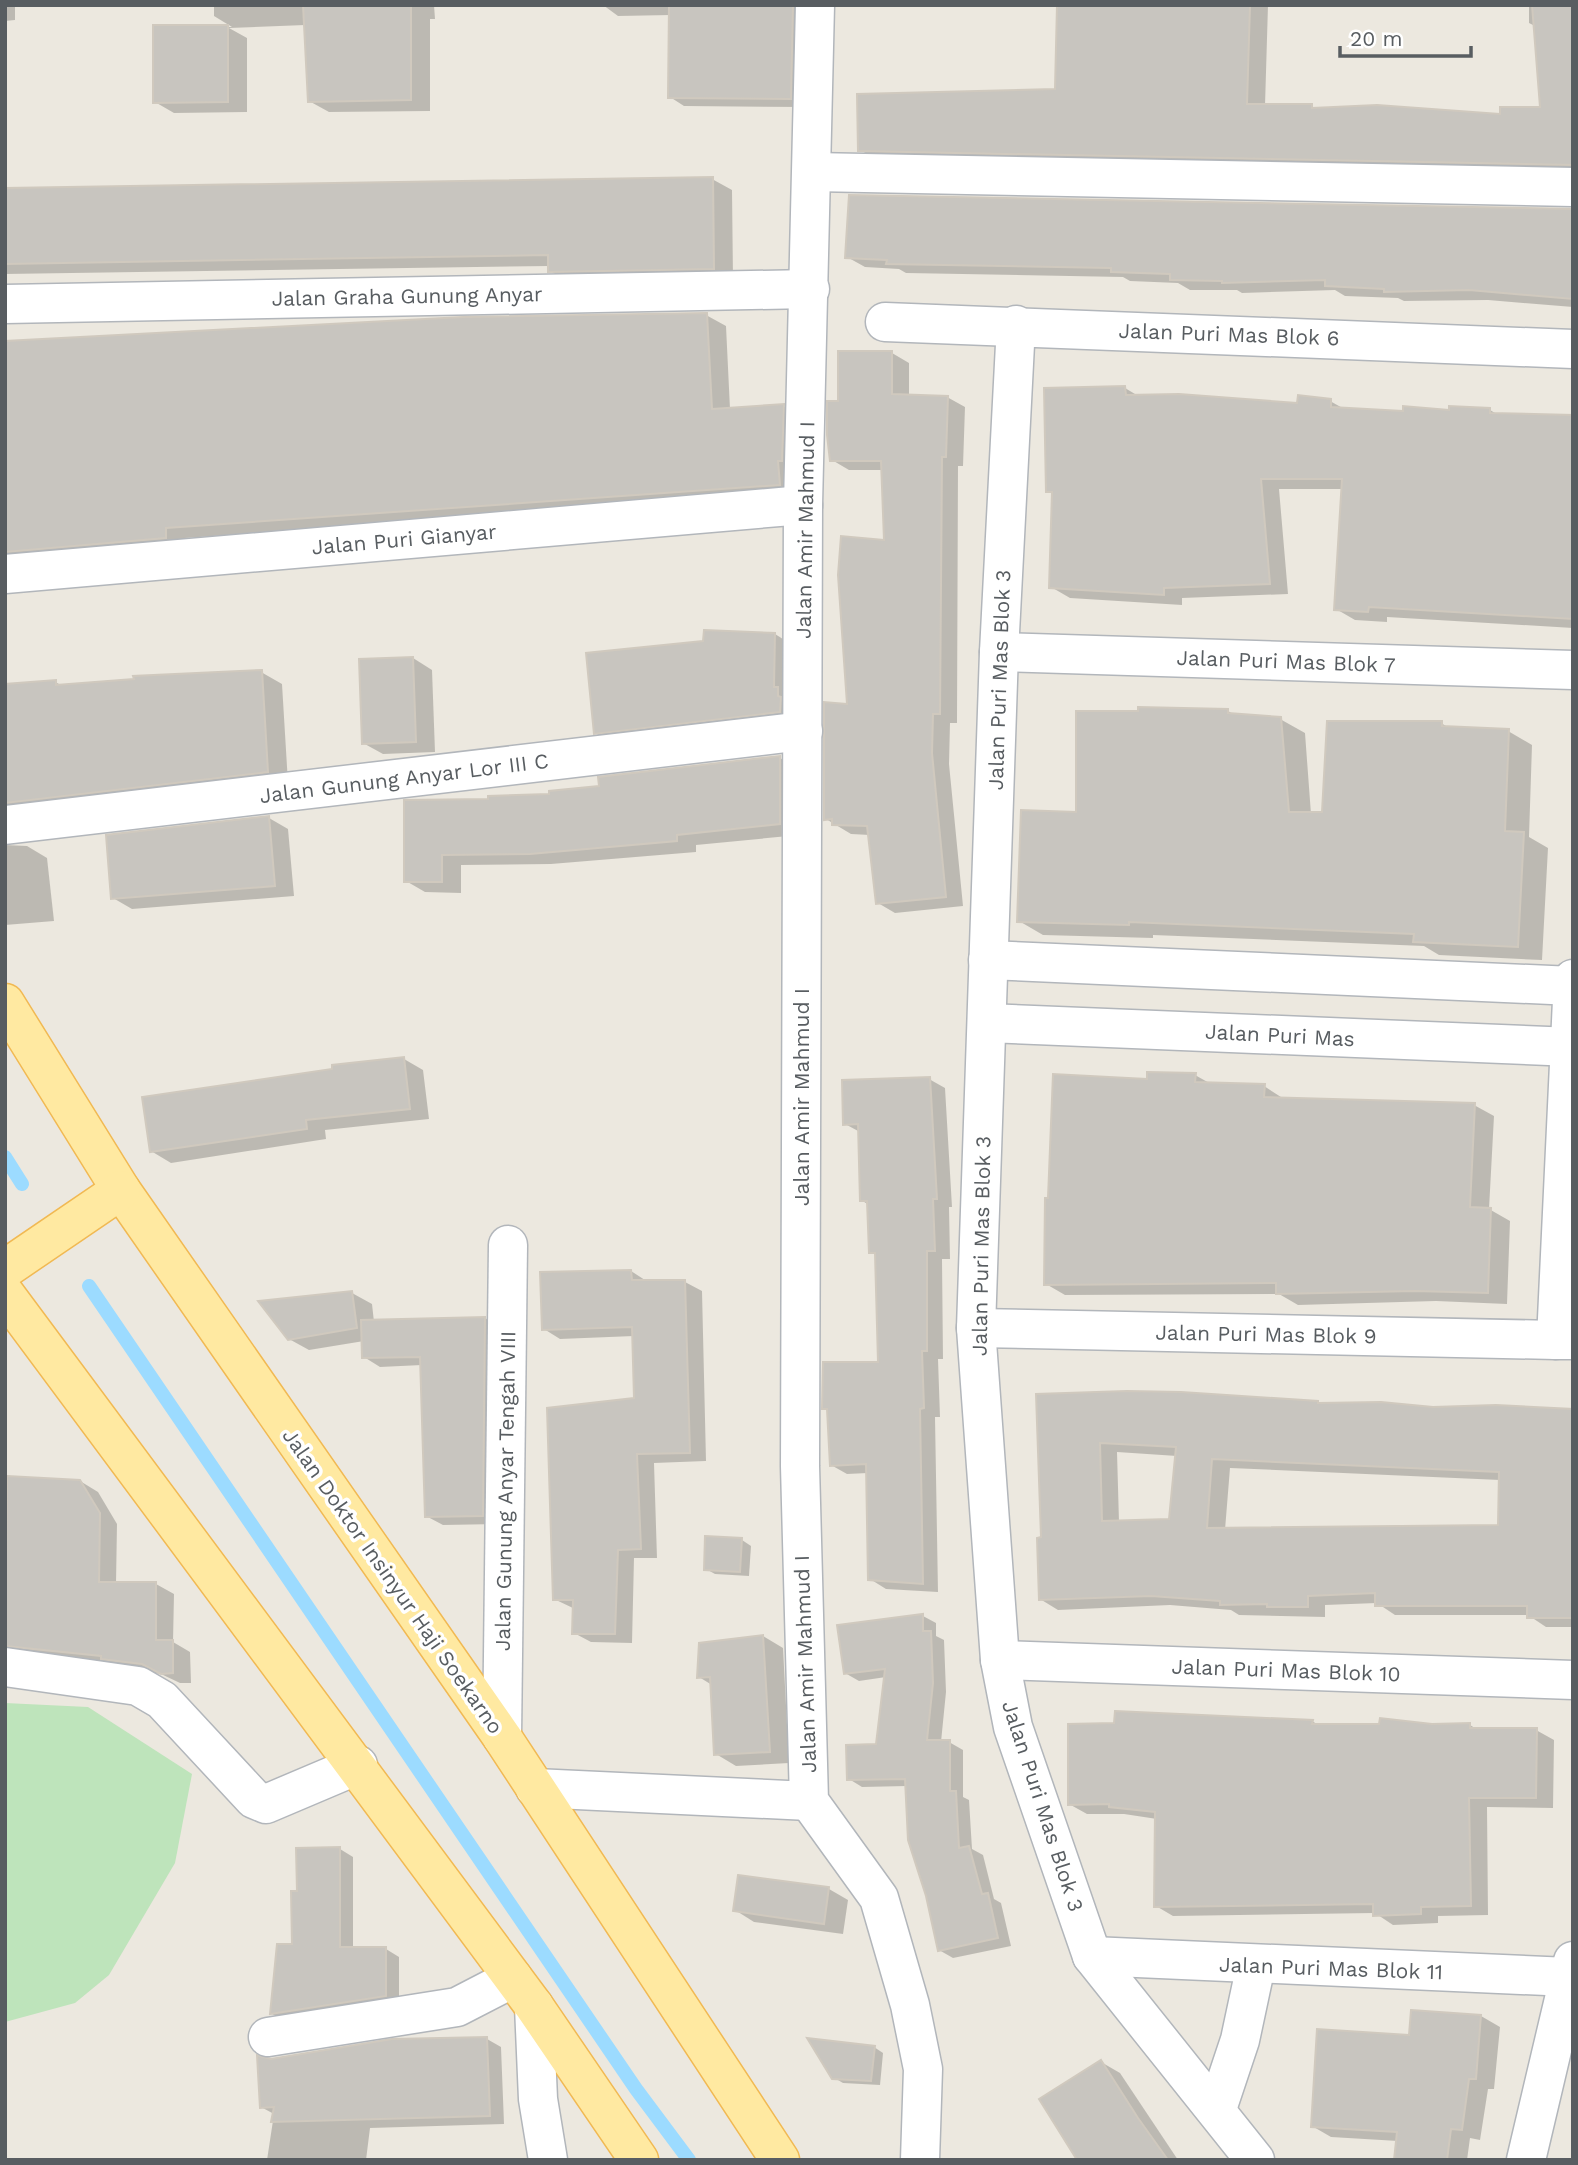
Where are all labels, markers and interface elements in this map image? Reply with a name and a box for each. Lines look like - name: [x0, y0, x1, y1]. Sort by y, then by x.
- scale bar: [1340, 14, 1471, 58]
- text: 20 m: [1350, 26, 1402, 51]
- street label: Jalan Graha Gunung Anyar: [271, 281, 543, 311]
- street label: Jalan Puri Mas Blok 6: [1118, 318, 1340, 350]
- street label: Jalan Amir Mahmud I: [791, 421, 819, 639]
- street label: Jalan Puri Gianyar: [311, 518, 498, 560]
- street label: Jalan Puri Mas Blok 3: [983, 569, 1015, 791]
- street label: Jalan Puri Mas Blok 7: [1176, 645, 1396, 677]
- street label: Jalan Gunung Anyar Lor III C: [258, 748, 550, 808]
- street label: Jalan Amir Mahmud I: [789, 988, 814, 1206]
- street label: Jalan Puri Mas: [1205, 1019, 1355, 1051]
- street label: Jalan Puri Mas Blok 3: [967, 1136, 995, 1356]
- street label: Jalan Puri Mas Blok 9: [1155, 1320, 1377, 1348]
- street label: Jalan Gunung Anyar Tengah VIII: [490, 1331, 520, 1651]
- street label: Jalan Doktor Insinyur Haji Soekarno: [277, 1423, 509, 1739]
- street label: Jalan Amir Mahmud I: [789, 1555, 821, 1773]
- street label: Jalan Puri Mas Blok 10: [1171, 1654, 1401, 1686]
- street label: Jalan Puri Mas Blok 3: [997, 1697, 1089, 1915]
- street label: Jalan Puri Mas Blok 11: [1219, 1952, 1443, 1984]

